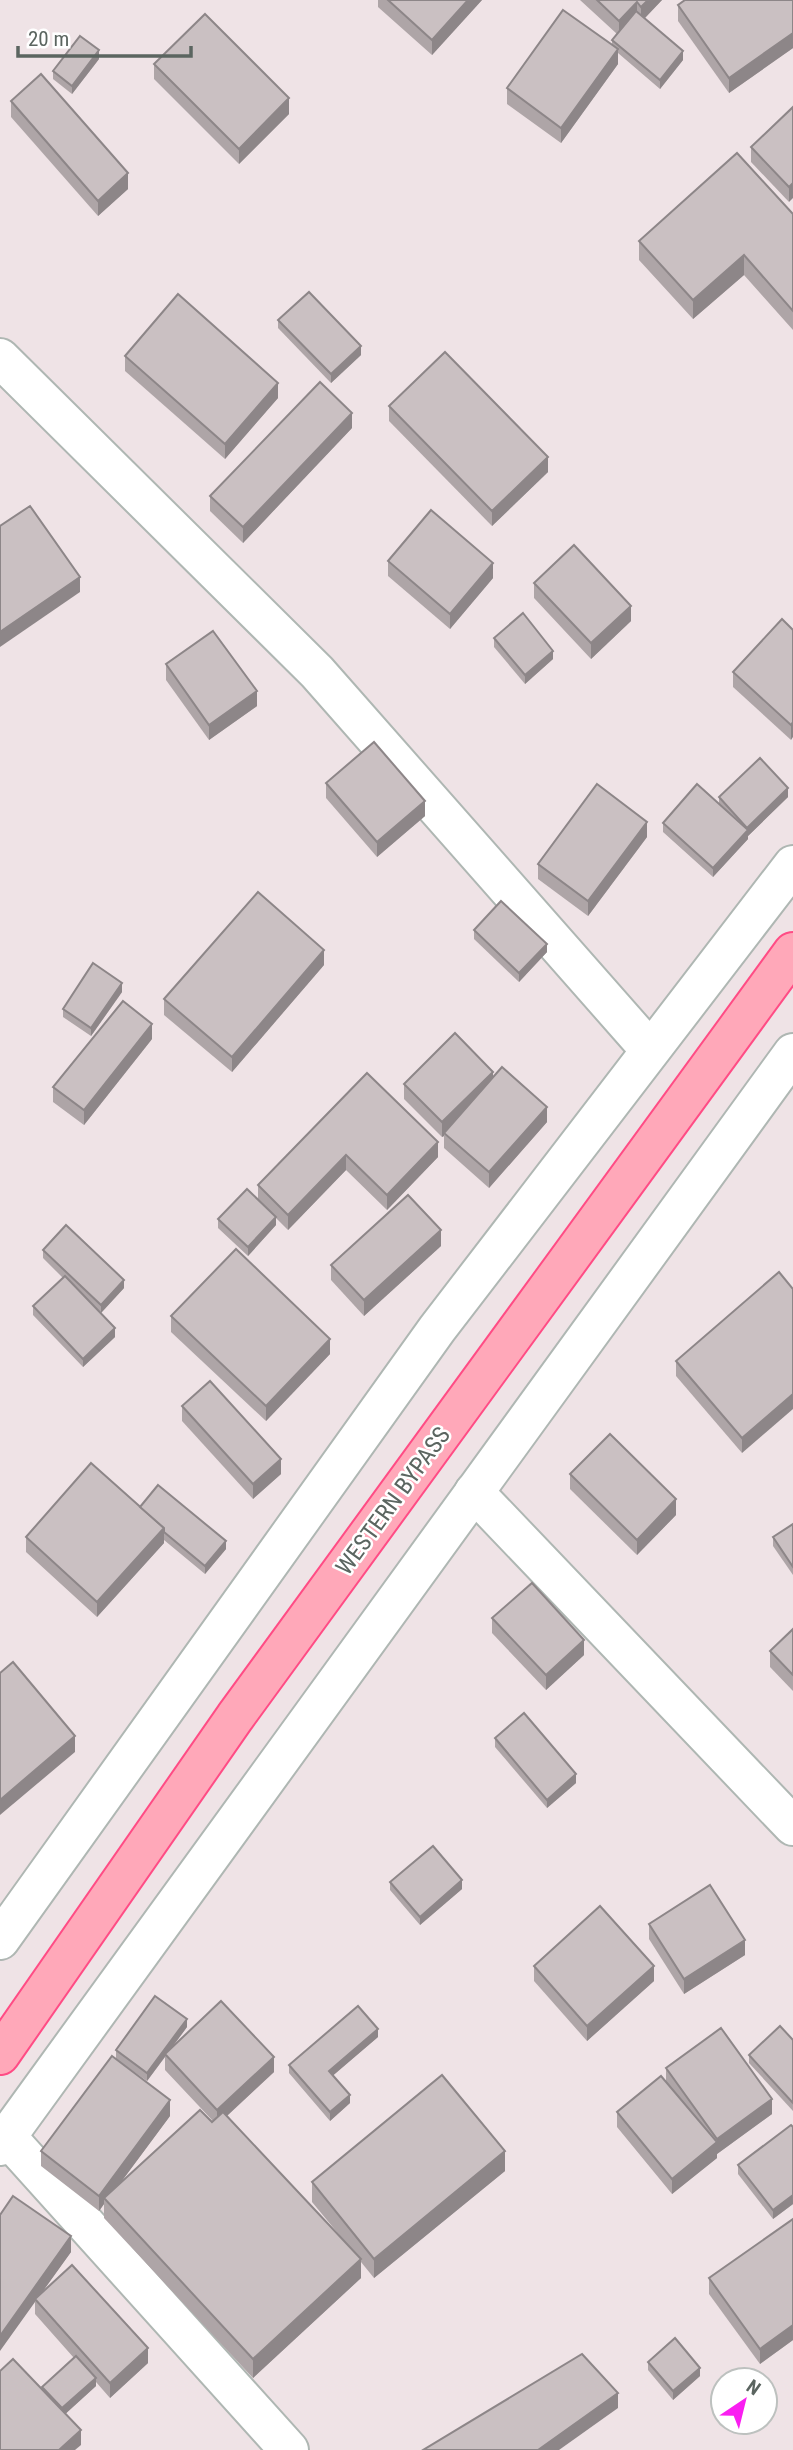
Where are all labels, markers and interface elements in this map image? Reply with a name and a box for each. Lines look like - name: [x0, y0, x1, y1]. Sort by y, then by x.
- scale bar: [18, 14, 191, 58]
- text: 20 m: [28, 27, 69, 51]
- street label: WESTERN BYPASS: [330, 1422, 456, 1580]
- north arrow: [709, 2366, 779, 2436]
- text: N: [742, 2375, 765, 2400]

